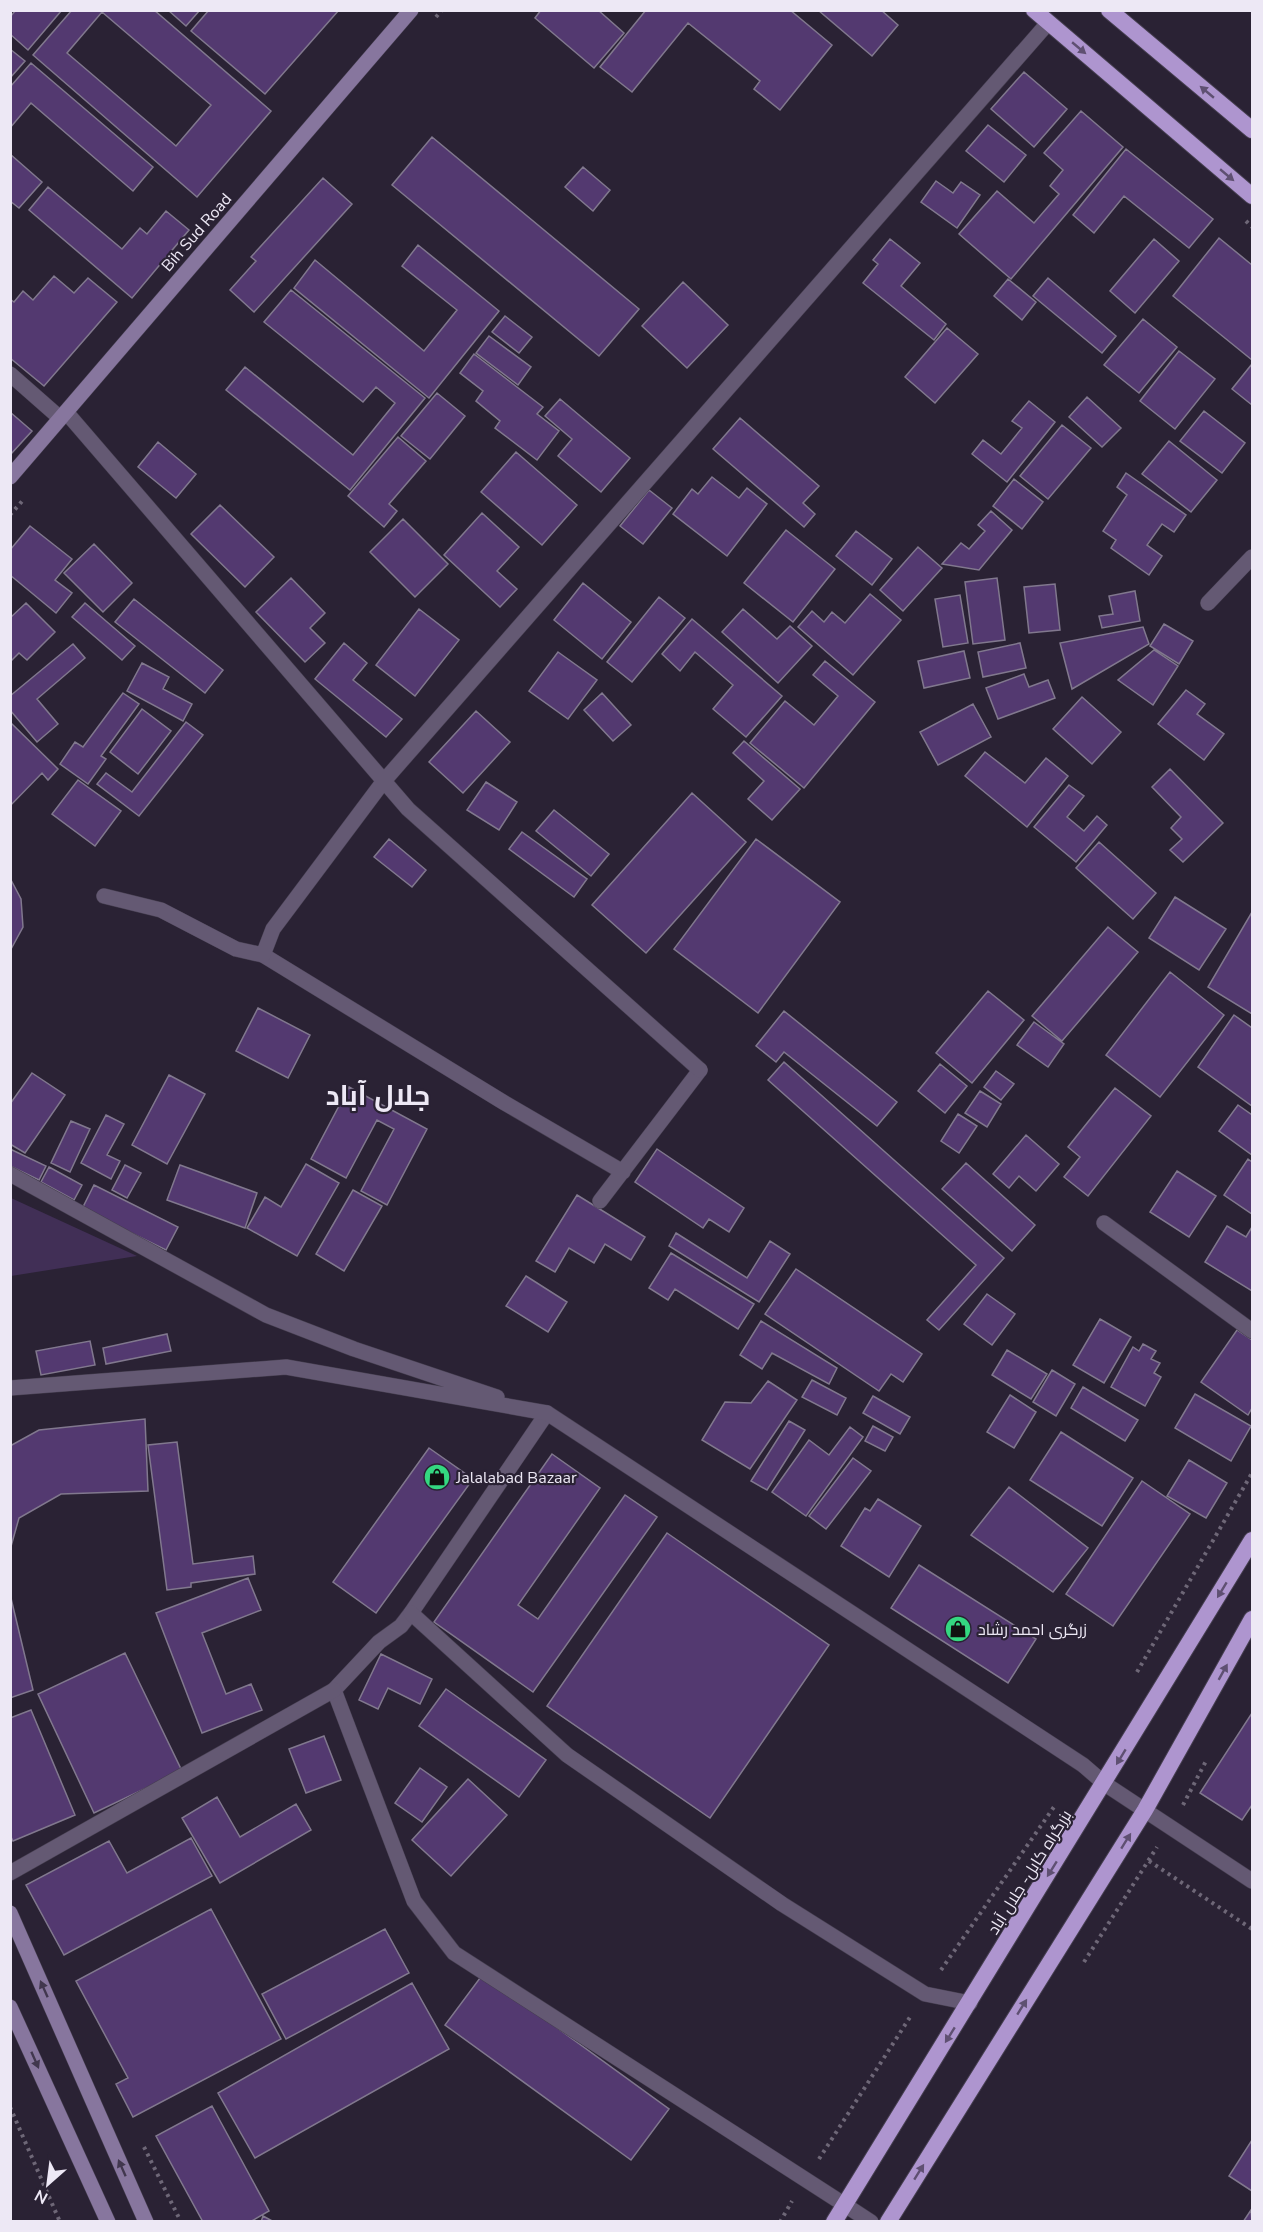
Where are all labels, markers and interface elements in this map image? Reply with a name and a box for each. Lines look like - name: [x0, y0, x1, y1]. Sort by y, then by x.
- one-way arrow: [1071, 42, 1087, 55]
- one-way arrow: [1200, 87, 1215, 99]
- one-way arrow: [1219, 168, 1235, 181]
- street label: Bih Sud Road: [157, 189, 237, 277]
- district label: جلال آباد: [326, 1077, 430, 1115]
- shop icon: Jalalabad Bazaar: [422, 1462, 452, 1492]
- place label: Jalalabad Bazaar: [455, 1467, 577, 1489]
- one-way arrow: [1217, 1582, 1228, 1598]
- shop icon: زرگری احمد رشاد: [943, 1614, 973, 1644]
- place label: زرگری احمد رشاد: [978, 1619, 1087, 1641]
- one-way arrow: [1217, 1664, 1228, 1680]
- one-way arrow: [1116, 1749, 1127, 1765]
- street label: بزرگراه کابل- جلال آباد: [983, 1806, 1077, 1939]
- one-way arrow: [1120, 1833, 1131, 1849]
- one-way arrow: [1047, 1861, 1058, 1877]
- one-way arrow: [39, 1980, 49, 1998]
- one-way arrow: [1017, 1998, 1028, 2015]
- one-way arrow: [944, 2027, 955, 2043]
- one-way arrow: [30, 2051, 39, 2068]
- north arrow: [18, 2154, 78, 2214]
- one-way arrow: [117, 2159, 127, 2177]
- one-way arrow: [913, 2164, 924, 2180]
- text: N: [31, 2184, 52, 2209]

